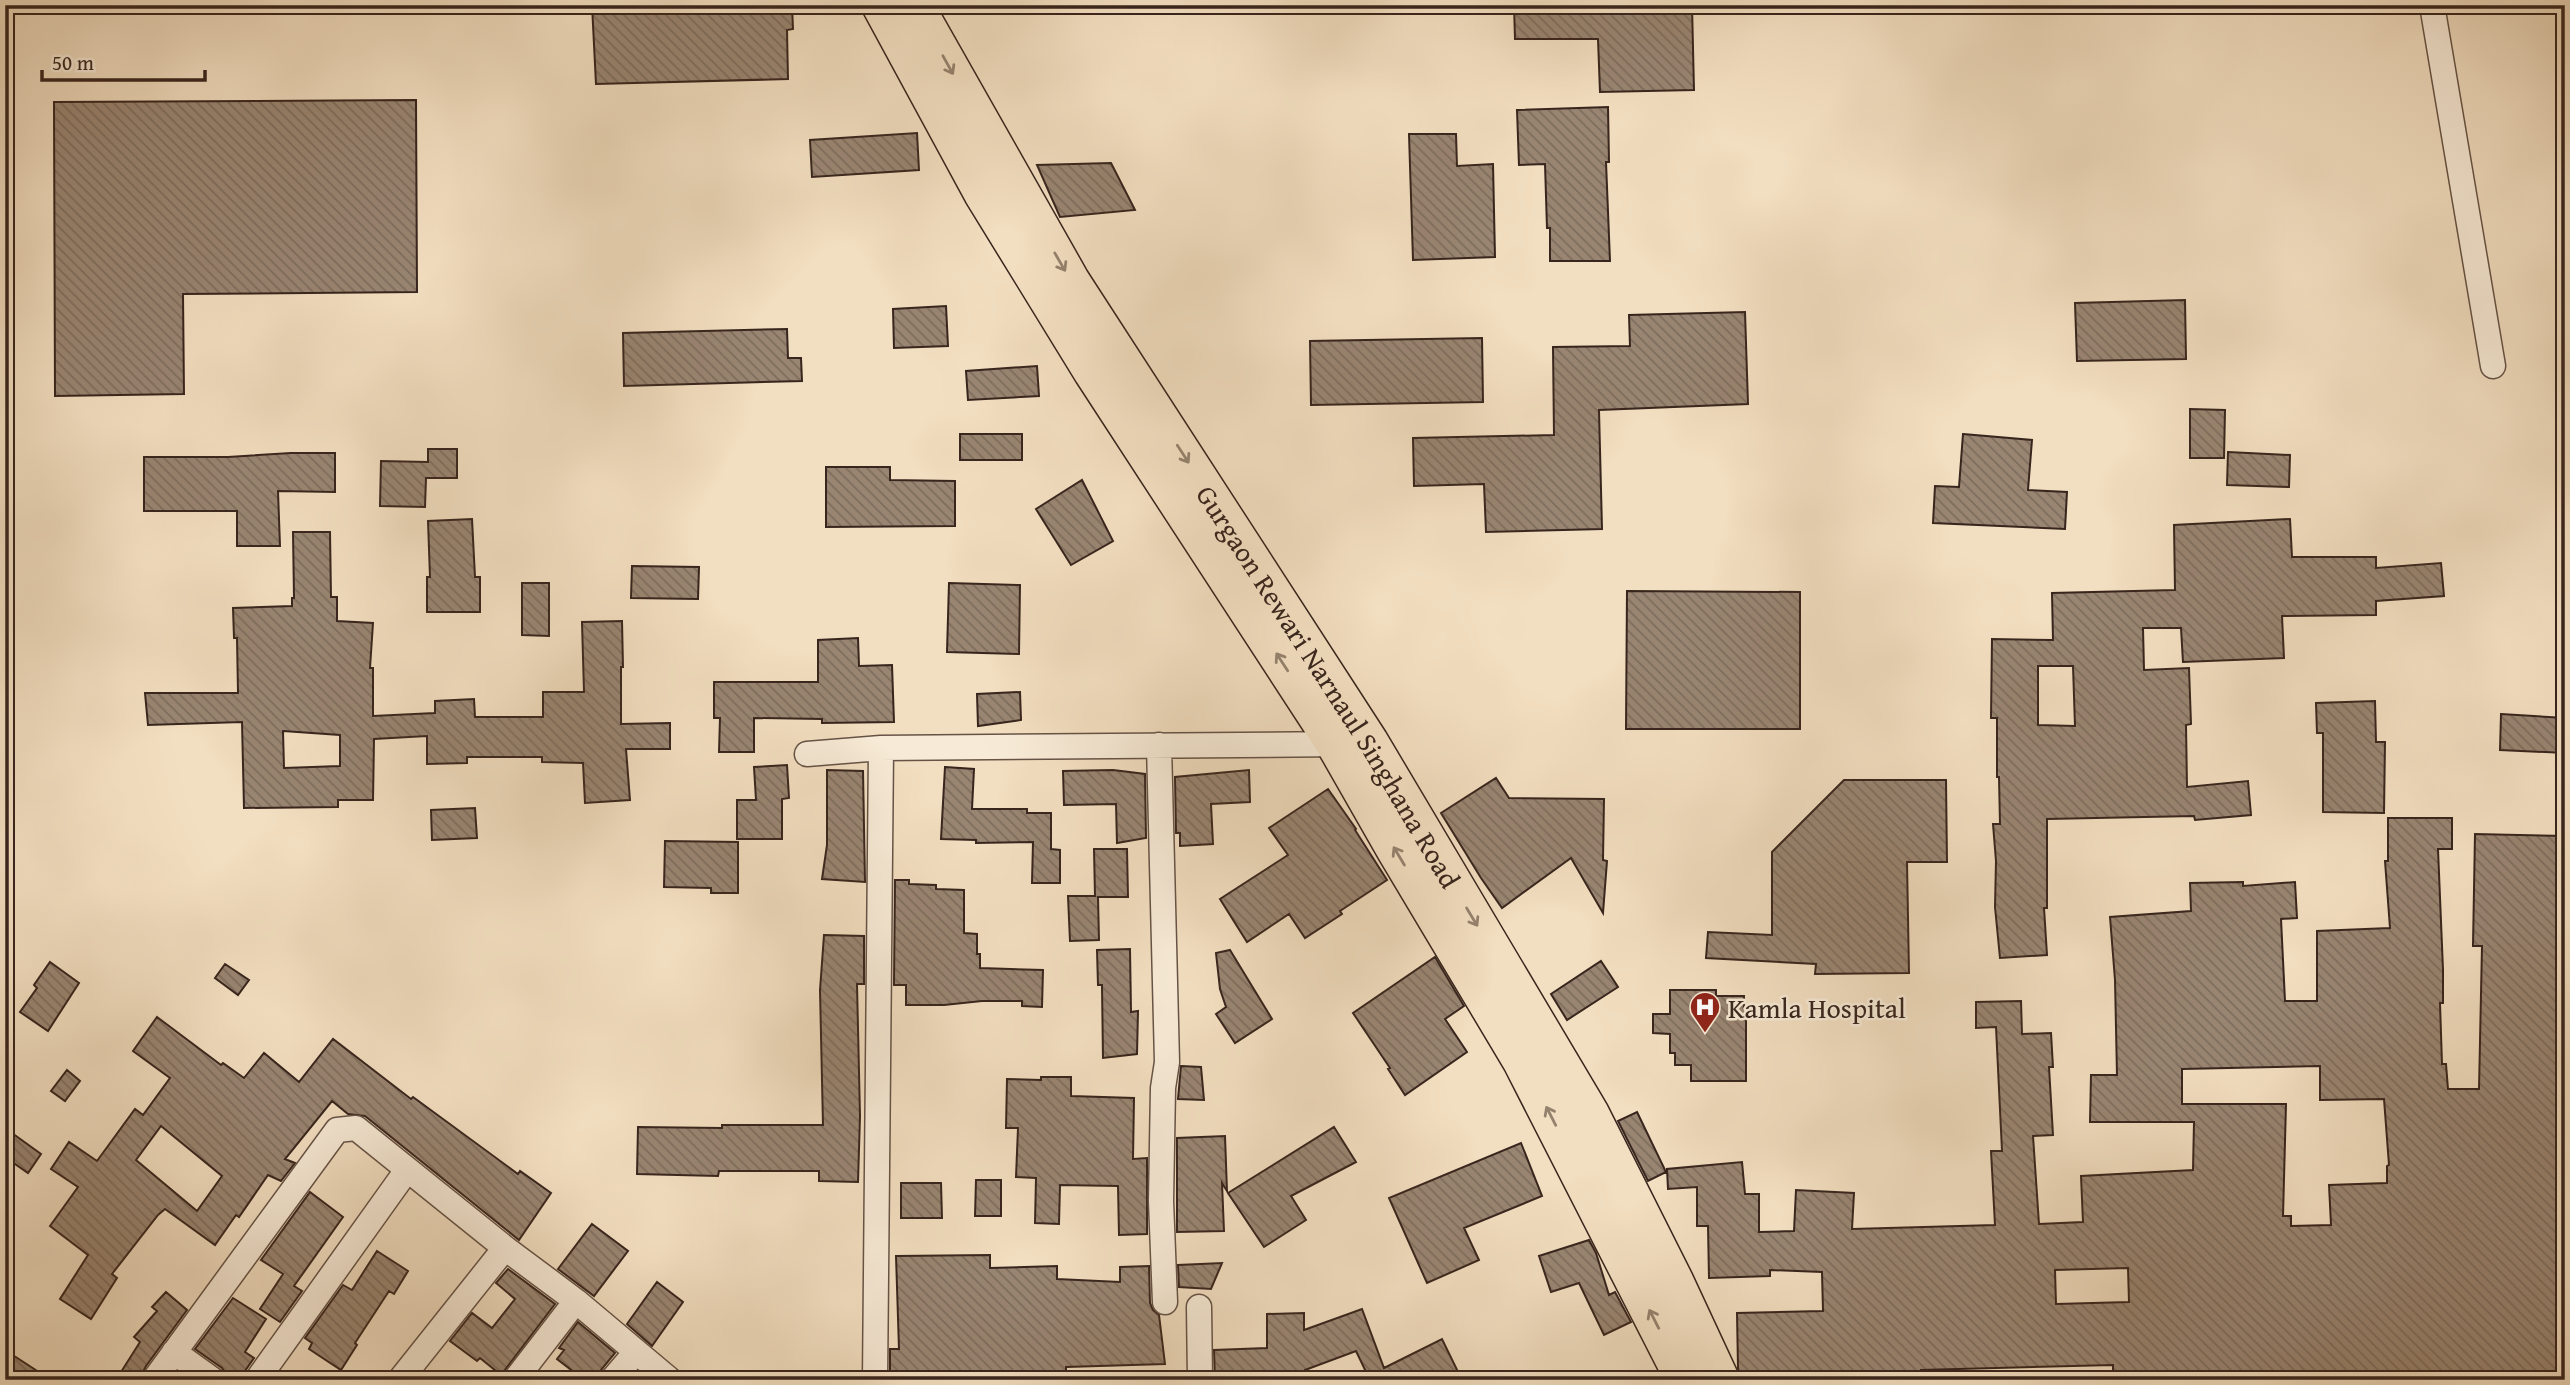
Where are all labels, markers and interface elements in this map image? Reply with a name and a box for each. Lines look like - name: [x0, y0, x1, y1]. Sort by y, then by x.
- scale bar: [42, 38, 205, 82]
- text: 50 m: [52, 47, 94, 78]
- one-way arrow: [941, 54, 955, 74]
- one-way arrow: [1053, 252, 1067, 272]
- one-way arrow: [1176, 444, 1190, 464]
- street label: Gurgaon Rewari Narnaul Singhana Road: [1187, 476, 1472, 895]
- one-way arrow: [1274, 652, 1288, 672]
- one-way arrow: [1392, 847, 1406, 867]
- one-way arrow: [1466, 906, 1480, 926]
- place label: Kamla Hospital: [1728, 987, 1906, 1028]
- hospital icon: Kamla Hospital: [1688, 990, 1722, 1034]
- one-way arrow: [1543, 1106, 1557, 1127]
- one-way arrow: [1647, 1309, 1661, 1330]

